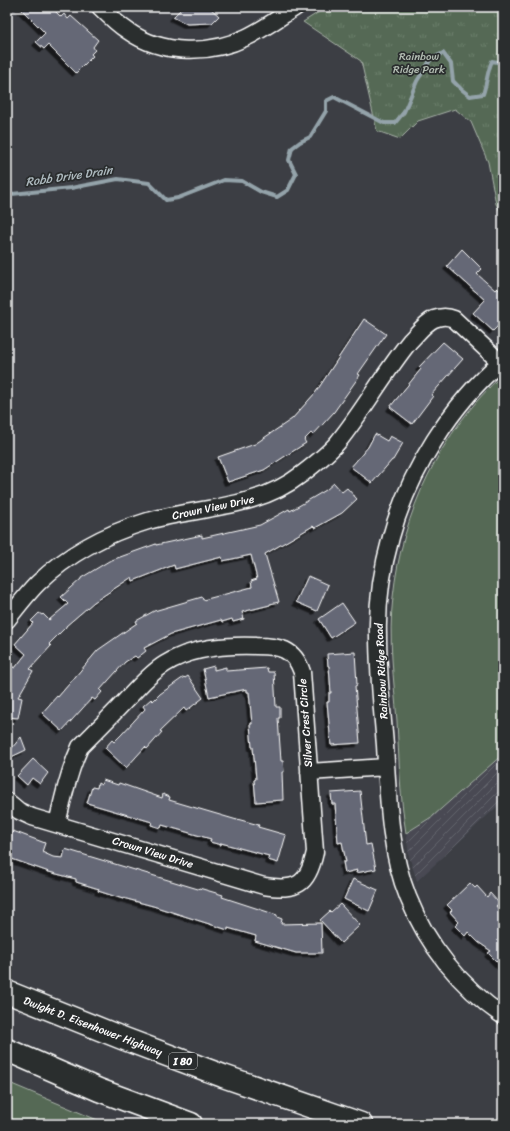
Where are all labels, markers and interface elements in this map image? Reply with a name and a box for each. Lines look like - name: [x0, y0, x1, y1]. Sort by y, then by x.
- park label: Rainbow Ridge Park: [393, 47, 445, 79]
- water label: Robb Drive Drain: [24, 159, 115, 193]
- street label: Crown View Drive: [170, 489, 256, 525]
- street label: Rainbow Ridge Road: [369, 621, 393, 719]
- street label: Silver Crest Circle: [293, 678, 318, 768]
- street label: Crown View Drive: [110, 831, 196, 874]
- street label: Dwight D. Eisenhower Highway: [21, 991, 165, 1062]
- road number: I 80: [169, 1053, 197, 1069]

